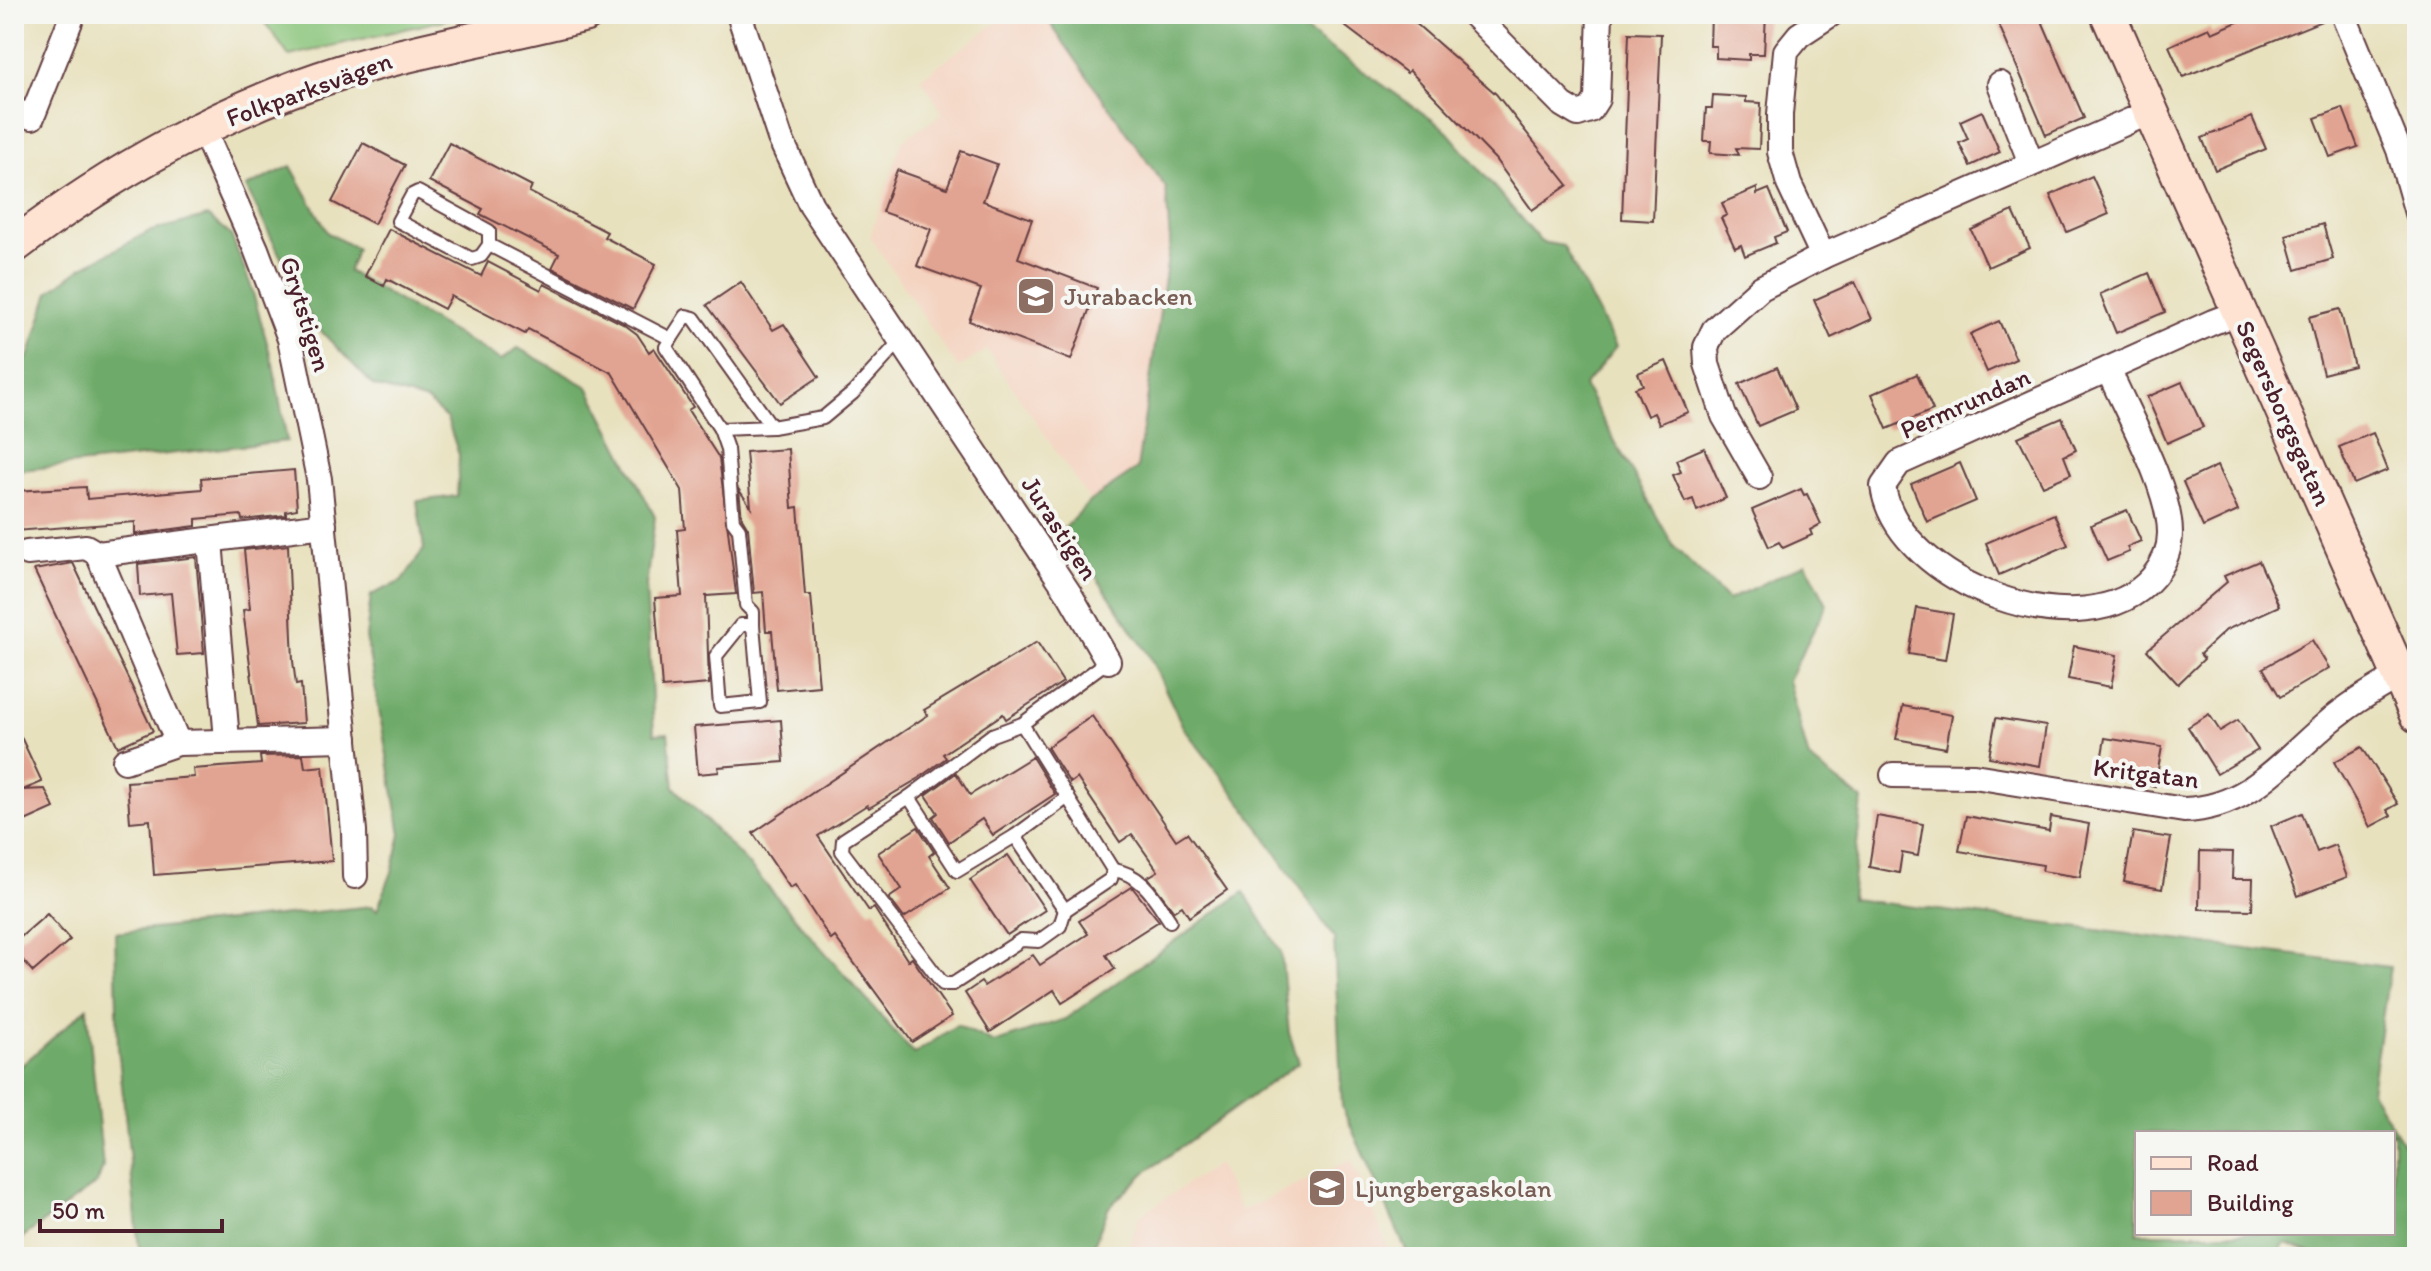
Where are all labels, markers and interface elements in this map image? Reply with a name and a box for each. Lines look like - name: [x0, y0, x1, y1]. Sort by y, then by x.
- street label: Folkparksvägen: [222, 44, 396, 134]
- street label: Grytstigen: [273, 253, 339, 376]
- school or university icon: Jurabacken: [1015, 275, 1057, 317]
- place label: Jurabacken: [1064, 280, 1193, 312]
- street label: Segersborgsgatan: [2229, 315, 2339, 511]
- street label: Permrundan: [1895, 360, 2035, 446]
- street label: Jurastigen: [1015, 470, 1106, 586]
- street label: Kritgatan: [2091, 751, 2201, 795]
- legend: [2135, 1131, 2395, 1235]
- text: Road: [2207, 1148, 2259, 1177]
- school or university icon: Ljungbergaskolan: [1306, 1167, 1348, 1209]
- place label: Ljungbergaskolan: [1355, 1172, 1552, 1204]
- scale bar: [40, 1183, 222, 1233]
- text: Building: [2207, 1188, 2294, 1217]
- text: 50 m: [52, 1196, 105, 1225]

